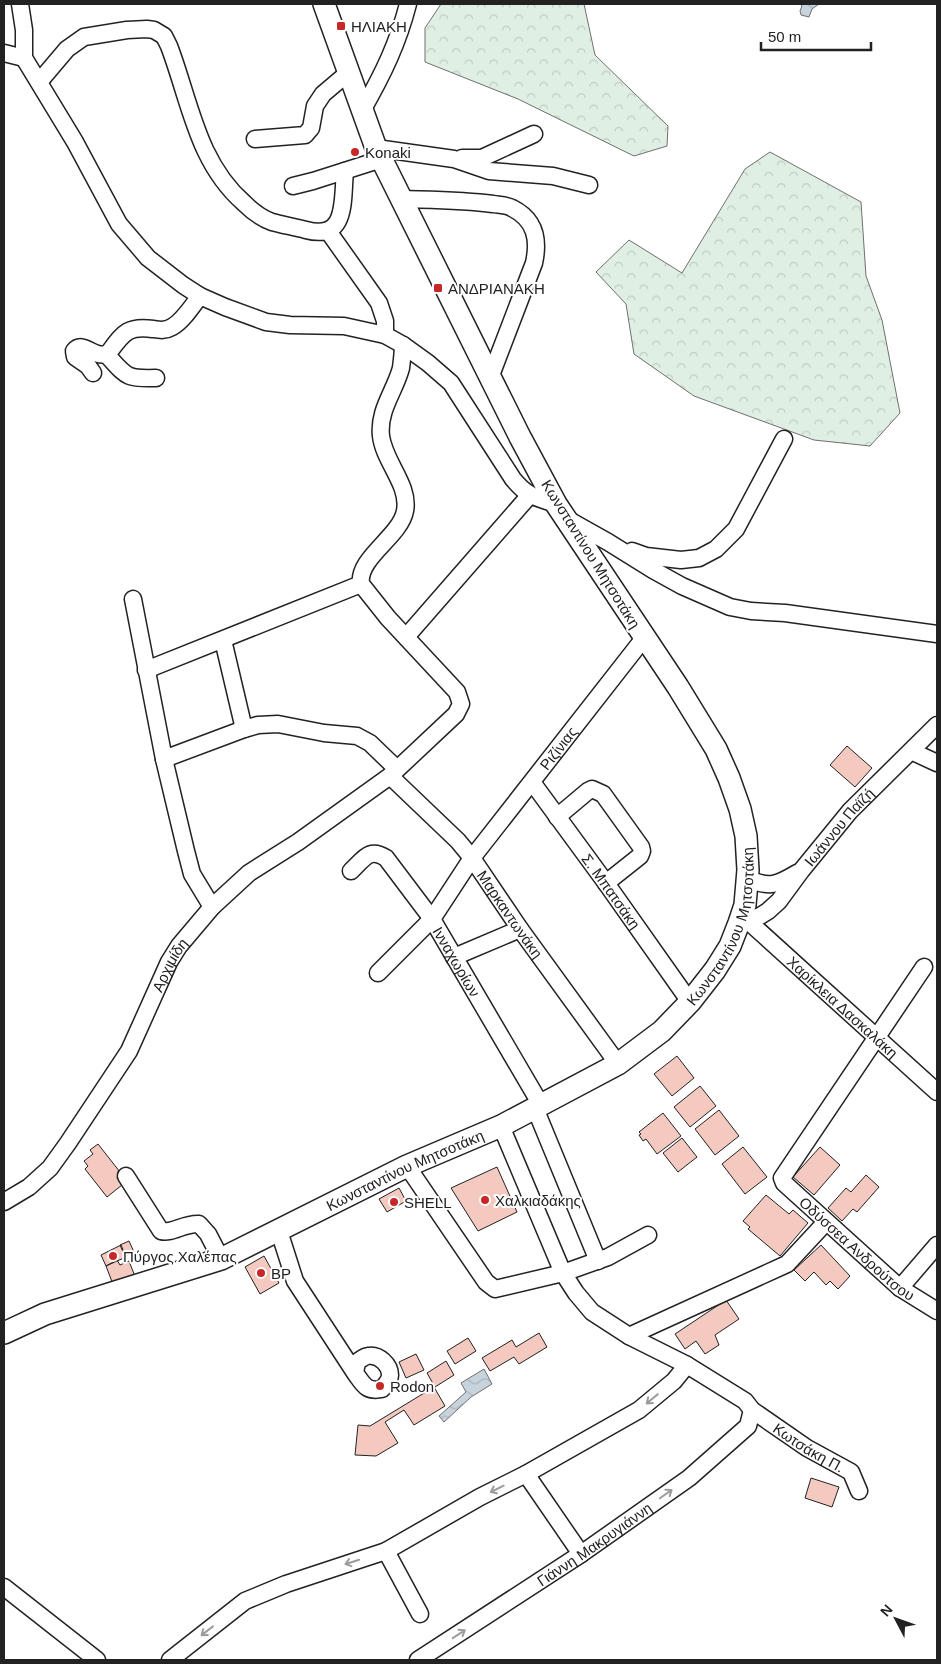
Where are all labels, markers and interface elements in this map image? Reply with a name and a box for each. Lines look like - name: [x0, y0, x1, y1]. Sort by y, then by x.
- place label: ΗΛΙΑΚΗ: [351, 18, 407, 35]
- marker: ΗΛΙΑΚΗ: [335, 20, 347, 32]
- scale bar: [761, 20, 871, 52]
- text: 50 m: [768, 28, 801, 45]
- place label: Konaki: [365, 144, 411, 161]
- marker: Konaki: [349, 146, 361, 158]
- place label: ΑΝΔΡΙΑΝΑΚΗ: [448, 280, 545, 297]
- marker: ΑΝΔΡΙΑΝΑΚΗ: [432, 282, 444, 294]
- street label: Κωνσταντίνου Μητσοτάκη: [538, 477, 644, 631]
- street label: Ριζίνιας: [536, 723, 580, 773]
- street label: Ιωάννου Παϊζή: [800, 784, 877, 869]
- street label: Κωνσταντίνου Μητσοτάκη: [682, 847, 757, 1008]
- street label: Σ. Μπατσάκη: [579, 850, 644, 932]
- street label: Μαρκαντωνάκη: [474, 867, 547, 961]
- street label: Ινναχωρίων: [430, 923, 484, 999]
- street label: Αρχιμίδη: [148, 934, 191, 994]
- street label: Χαρίκλεια Δασκαλάκη: [784, 952, 902, 1061]
- street label: Κωνσταντίνου Μητσοτάκη: [323, 1126, 486, 1214]
- place label: Χαλκιαδάκης: [495, 1192, 581, 1209]
- street label: Οδύσσεα Ανδρούτσου: [796, 1193, 918, 1303]
- place label: SHELL: [404, 1194, 452, 1211]
- marker: Χαλκιαδάκης: [479, 1194, 491, 1206]
- marker: SHELL: [388, 1196, 400, 1208]
- place label: Πύργος Χαλέπας: [123, 1248, 237, 1265]
- marker: Πύργος Χαλέπας: [107, 1250, 119, 1262]
- place label: BP: [271, 1265, 291, 1282]
- marker: BP: [255, 1267, 267, 1279]
- place label: Rodon: [390, 1378, 434, 1395]
- marker: Rodon: [374, 1380, 386, 1392]
- one-way arrow: [646, 1393, 659, 1405]
- street label: Κωτσάκη Π.: [770, 1419, 847, 1475]
- one-way arrow: [490, 1485, 505, 1494]
- one-way arrow: [659, 1489, 673, 1499]
- street label: Γιάννη Μακρυγιάννη: [533, 1499, 655, 1589]
- one-way arrow: [345, 1558, 361, 1567]
- north arrow: [871, 1594, 921, 1644]
- text: N: [877, 1601, 896, 1620]
- one-way arrow: [201, 1625, 214, 1636]
- one-way arrow: [452, 1628, 466, 1639]

